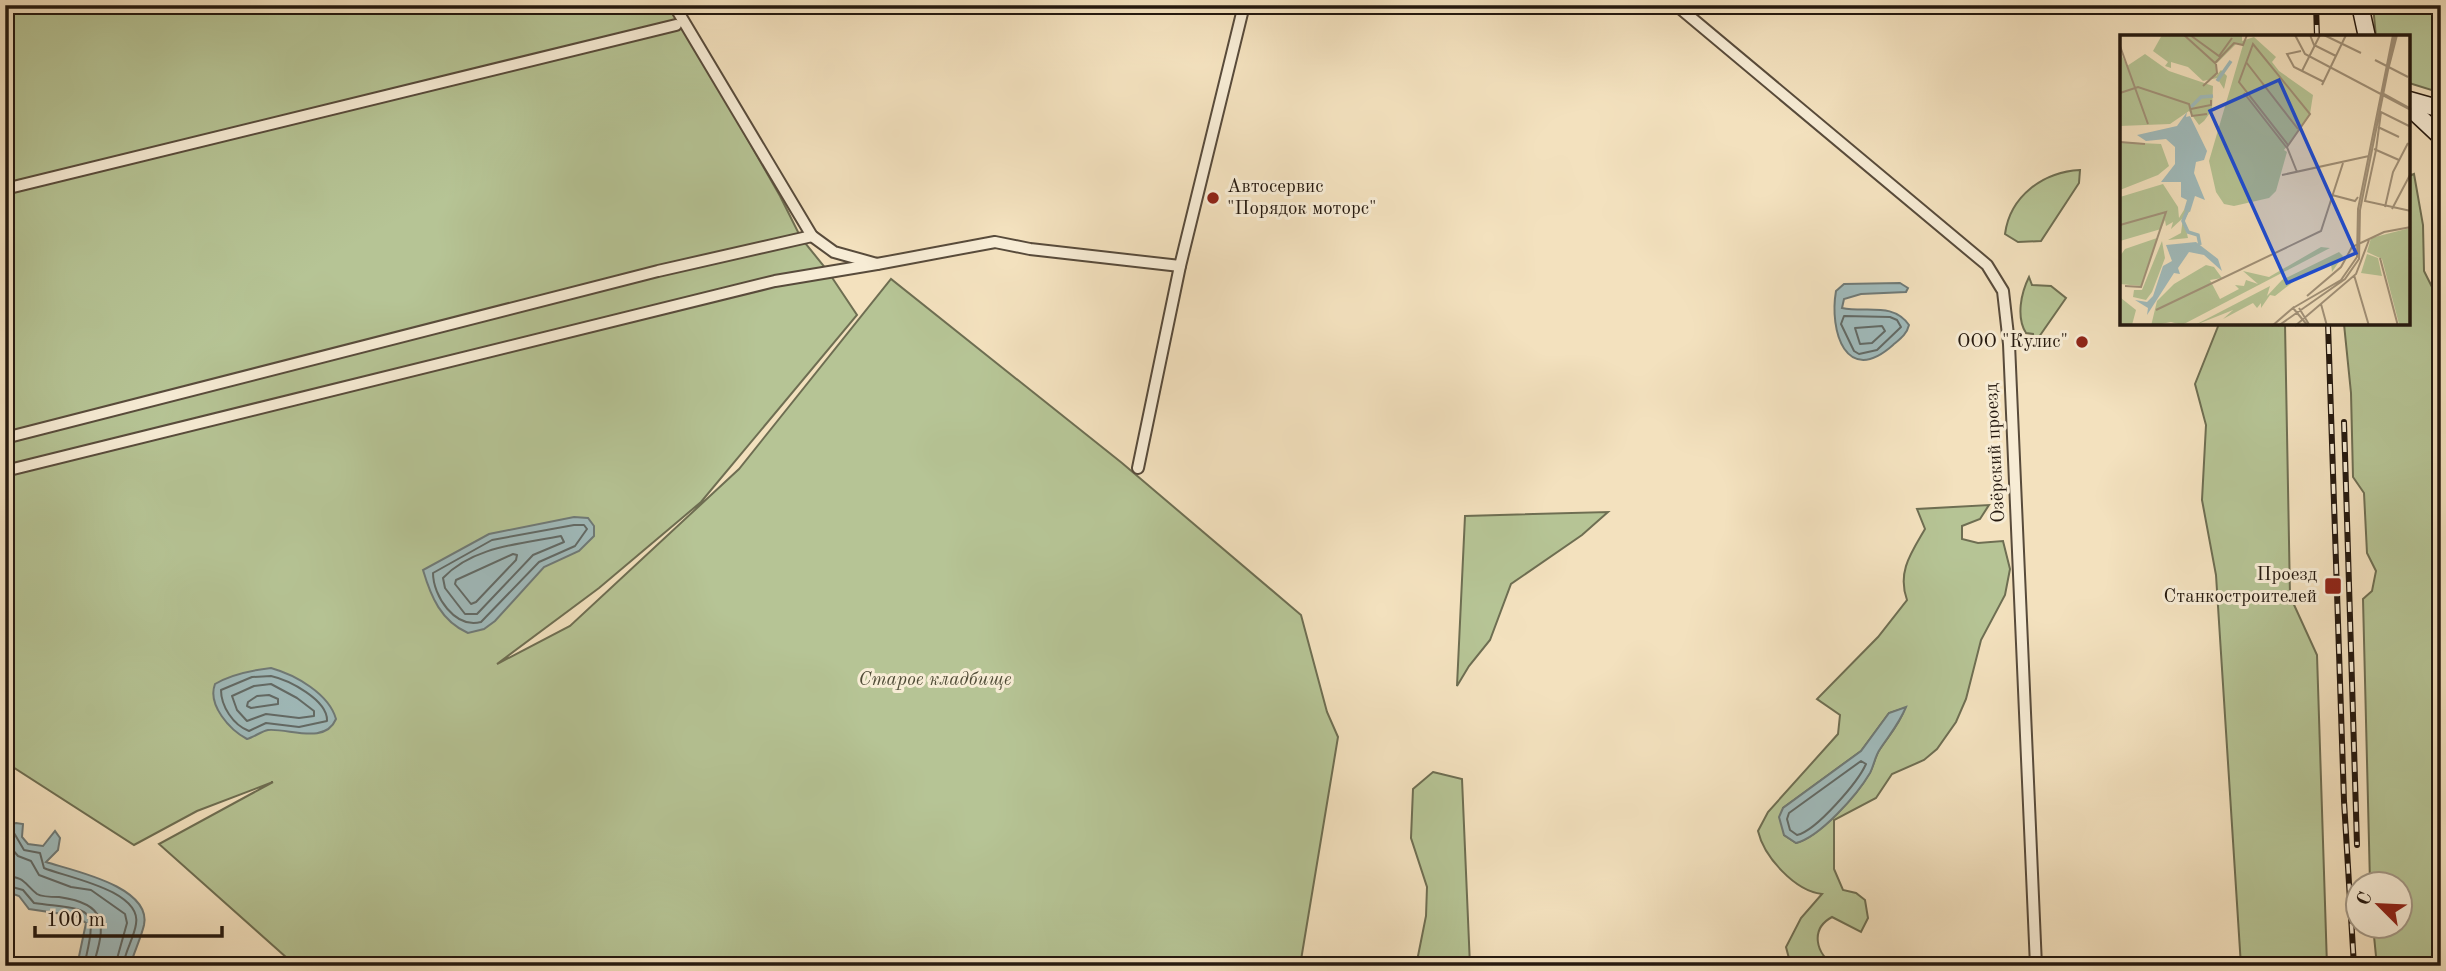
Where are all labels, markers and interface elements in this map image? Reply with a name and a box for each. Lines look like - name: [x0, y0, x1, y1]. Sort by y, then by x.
- inset map: [2120, 35, 2411, 326]
- place label: Автосервис "Порядок моторс": [1227, 178, 1377, 219]
- marker: Автосервис "Порядок моторс": [1205, 190, 1221, 206]
- place label: ООО "Кулис": [1957, 333, 2068, 352]
- marker: ООО "Кулис": [2074, 334, 2090, 350]
- street label: Озёрский проезд: [1983, 382, 2009, 523]
- place label: Проезд Станкостроителей: [2164, 566, 2318, 607]
- marker: Проезд Станкостроителей: [2323, 576, 2343, 596]
- park label: Старое кладбище: [859, 670, 1012, 690]
- north arrow: [2344, 870, 2414, 940]
- text: С: [2355, 890, 2377, 909]
- scale bar: [35, 894, 222, 938]
- text: 100 m: [46, 910, 105, 931]

